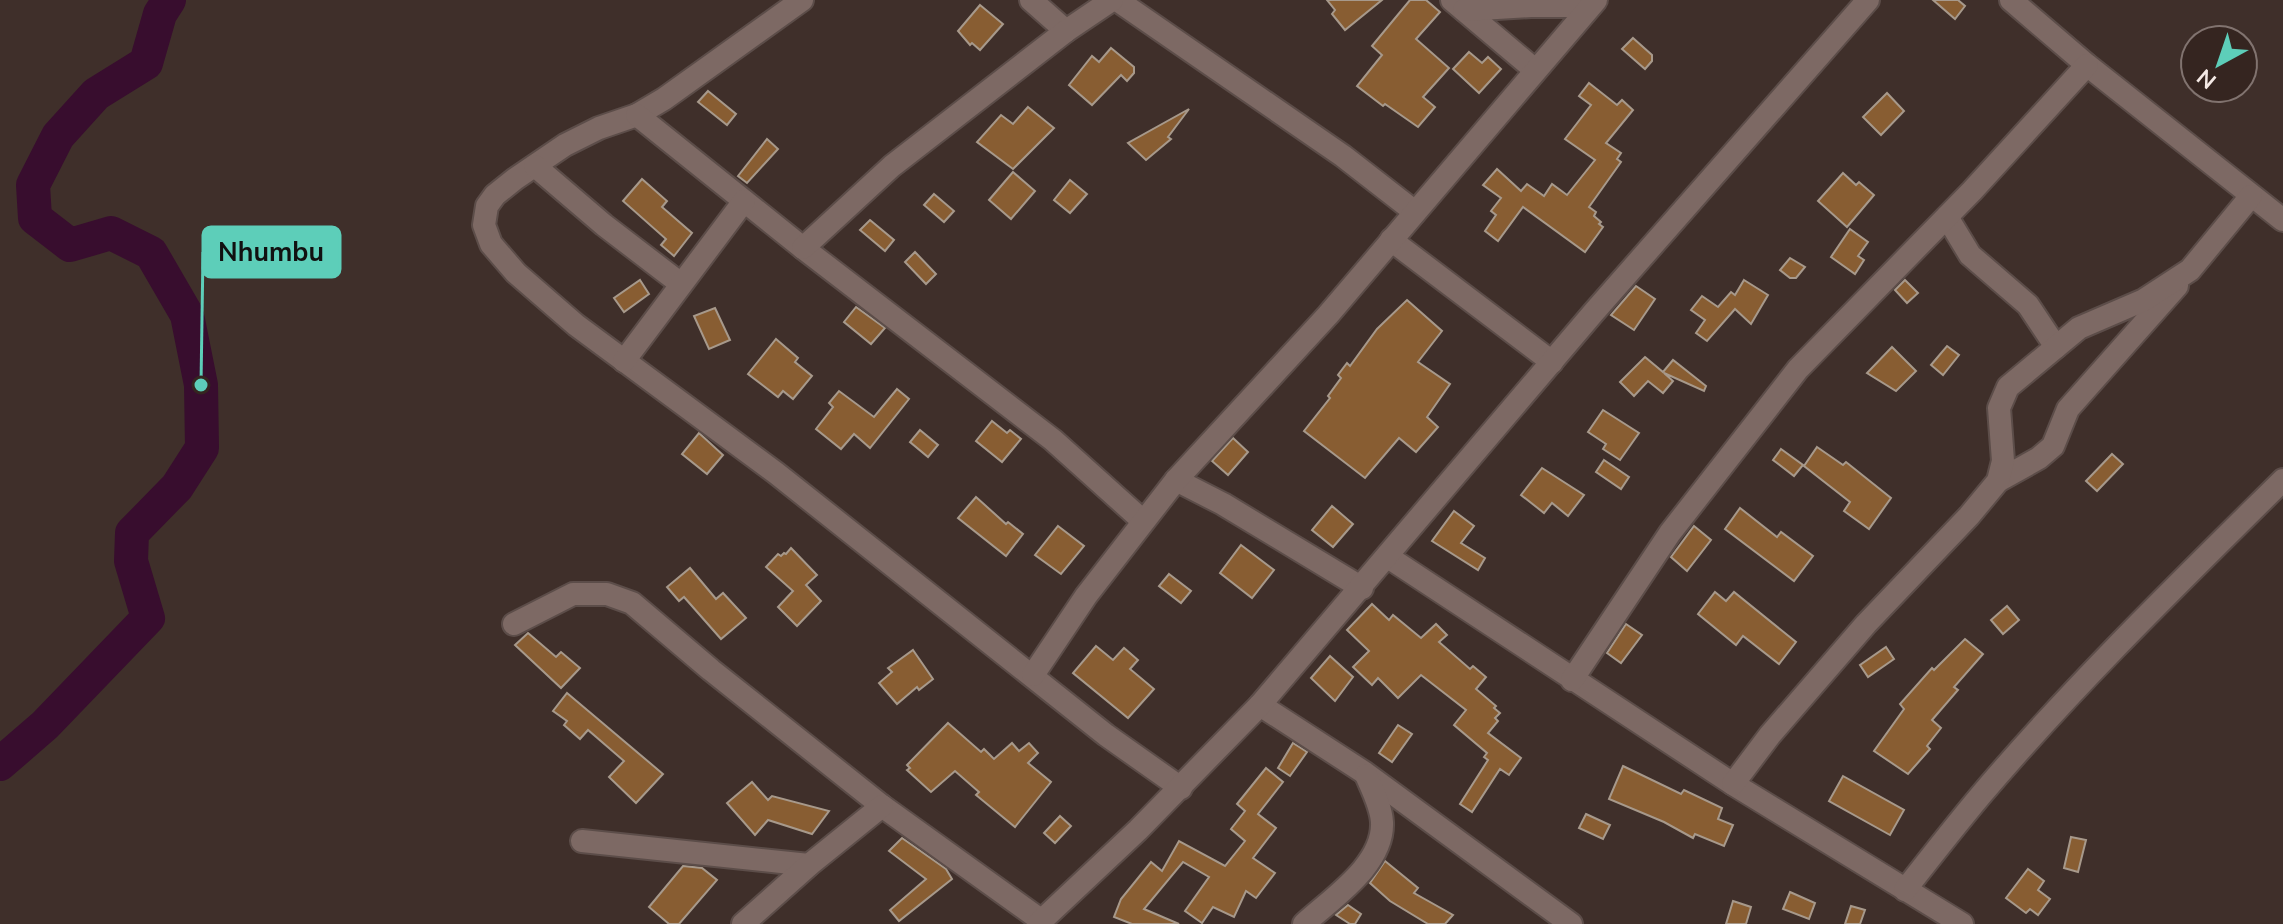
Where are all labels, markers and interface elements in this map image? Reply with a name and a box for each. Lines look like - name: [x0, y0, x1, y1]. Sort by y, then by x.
- north arrow: [2179, 24, 2259, 104]
- text: N: [2191, 63, 2222, 95]
- callout: Nhumbu: [203, 227, 340, 277]
- text: Nhumbu: [218, 235, 324, 268]

